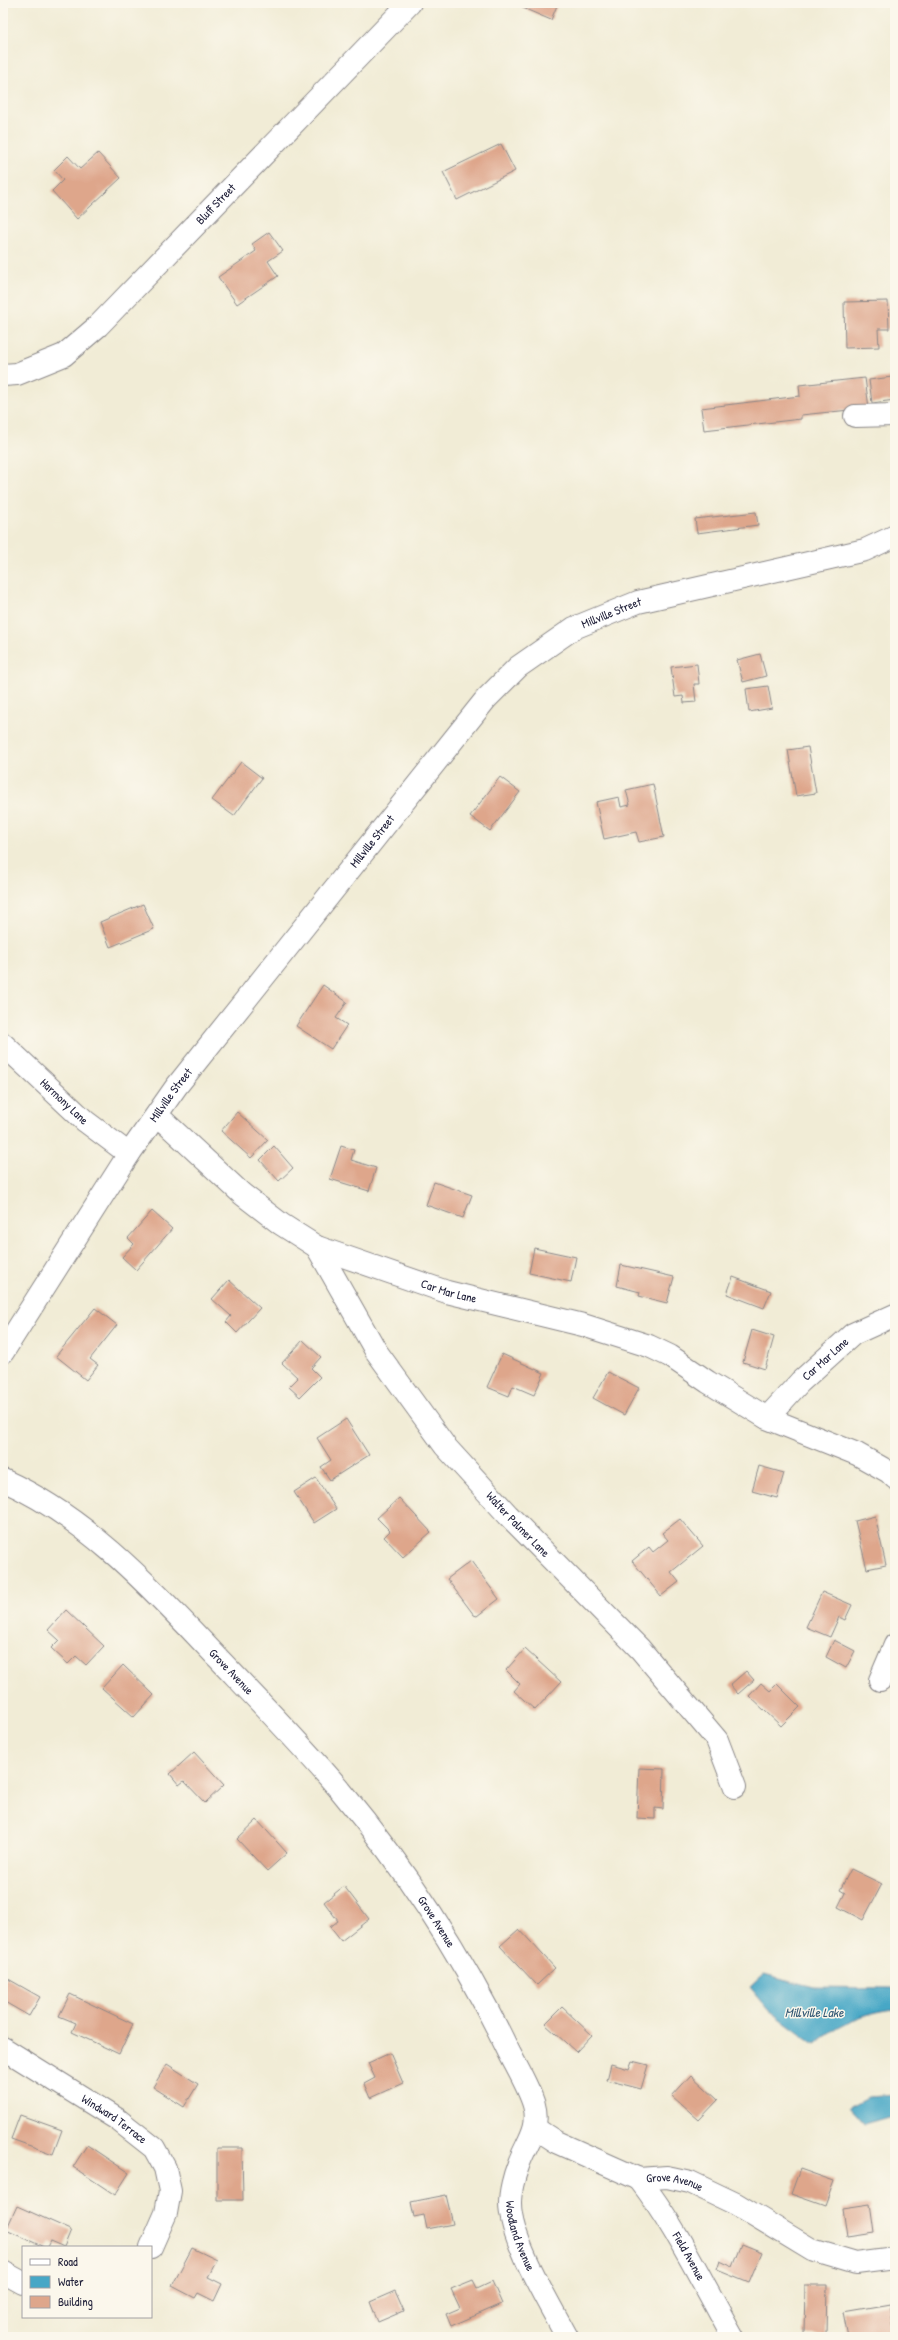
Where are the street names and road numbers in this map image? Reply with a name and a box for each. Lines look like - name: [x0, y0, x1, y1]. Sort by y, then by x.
- street label: Bluff Street: [192, 179, 240, 228]
- street label: Millville Street: [579, 592, 643, 632]
- street label: Millville Street: [346, 810, 399, 871]
- street label: Millville Street: [145, 1063, 197, 1125]
- street label: Harmony Lane: [37, 1074, 93, 1128]
- street label: Car Mar Lane: [419, 1275, 479, 1307]
- street label: Car Mar Lane: [798, 1333, 852, 1384]
- street label: Walter Palmer Lane: [483, 1488, 554, 1561]
- street label: Grove Avenue: [205, 1645, 258, 1698]
- street label: Grove Avenue: [414, 1892, 460, 1951]
- street label: Windward Terrace: [78, 2090, 151, 2148]
- street label: Grove Avenue: [646, 2168, 706, 2195]
- street label: Woodland Avenue: [502, 2201, 539, 2274]
- street label: Field Avenue: [668, 2228, 710, 2284]

